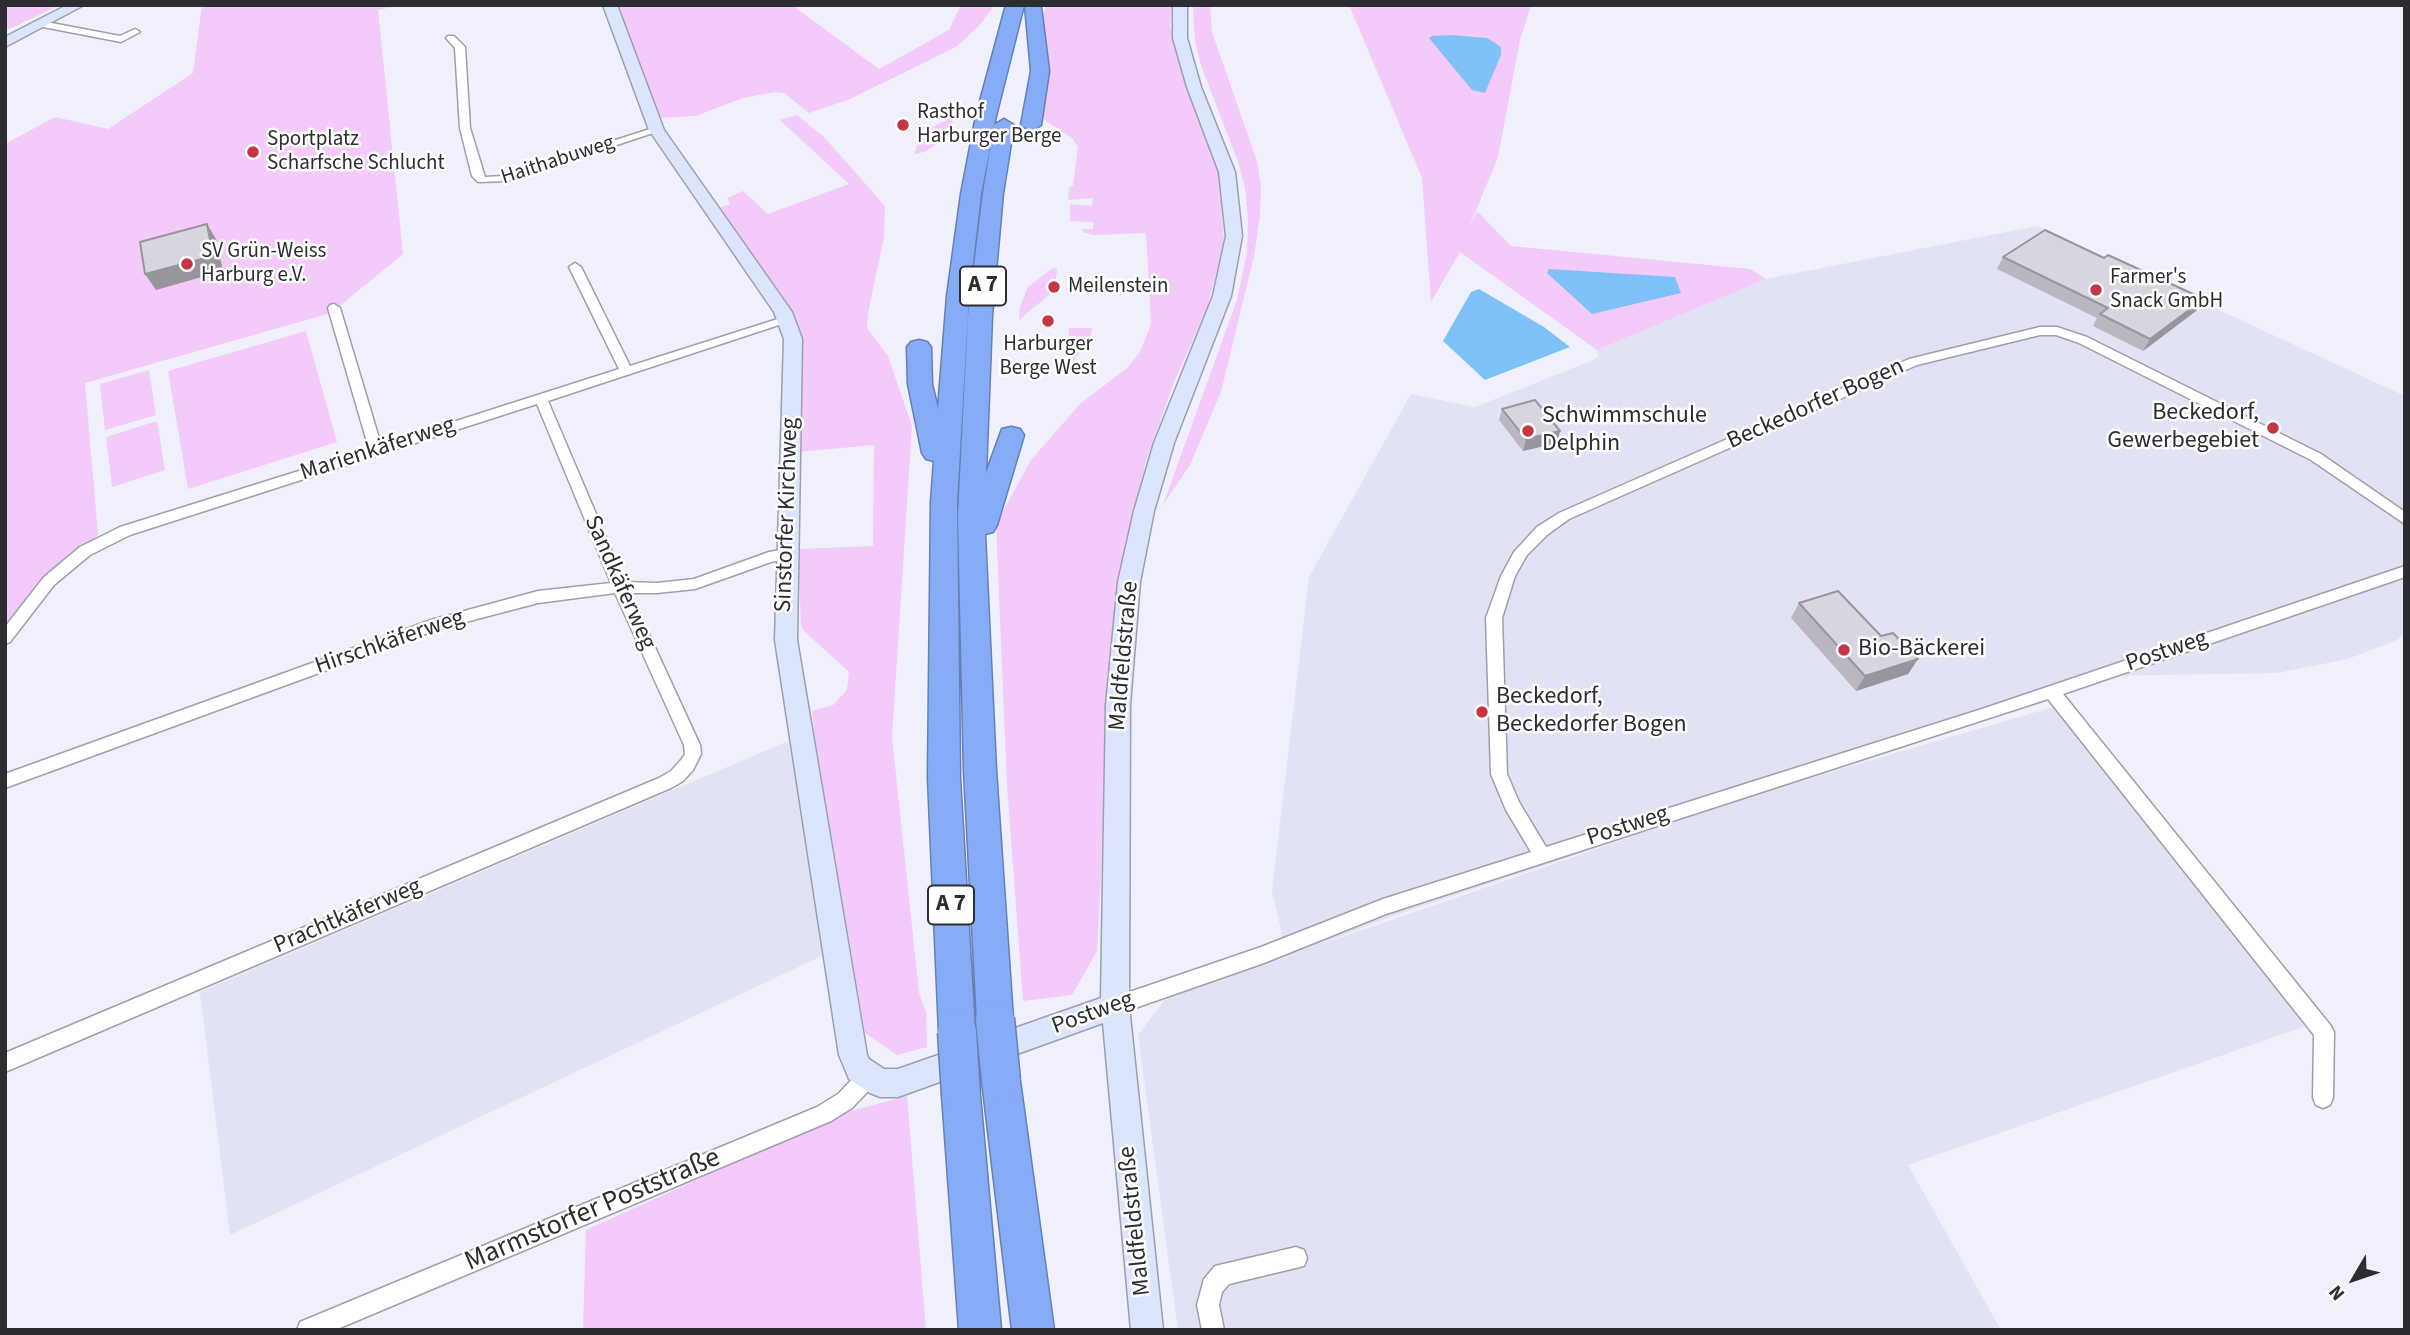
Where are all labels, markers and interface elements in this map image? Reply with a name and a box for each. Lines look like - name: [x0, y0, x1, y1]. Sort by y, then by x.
- place label: Rasthof Harburger Berge: [917, 100, 1061, 150]
- marker: Rasthof Harburger Berge: [895, 117, 911, 133]
- place label: Sportplatz Scharfsche Schlucht: [267, 127, 445, 177]
- street label: Haithabuweg: [498, 131, 618, 191]
- marker: Sportplatz Scharfsche Schlucht: [245, 144, 261, 160]
- place label: SV Grün-Weiss Harburg e.V.: [201, 239, 326, 289]
- marker: SV Grün-Weiss Harburg e.V.: [179, 256, 195, 272]
- place label: Farmer's Snack GmbH: [2110, 265, 2223, 315]
- road number: A 7: [960, 266, 1006, 306]
- place label: Meilenstein: [1068, 274, 1168, 300]
- marker: Meilenstein: [1046, 279, 1062, 295]
- marker: Farmer's Snack GmbH: [2088, 282, 2104, 298]
- marker: Harburger Berge West: [1040, 313, 1056, 329]
- place label: Harburger Berge West: [999, 332, 1097, 382]
- street label: Beckedorfer Bogen: [1723, 353, 1909, 457]
- place label: Beckedorf, Gewerbegebiet: [2107, 400, 2259, 456]
- place label: Schwimmschule Delphin: [1542, 403, 1707, 459]
- street label: Marienkäferweg: [297, 411, 459, 489]
- street label: Sinstorfer Kirchweg: [770, 417, 806, 613]
- marker: Beckedorf, Gewerbegebiet: [2265, 420, 2281, 436]
- marker: Schwimmschule Delphin: [1520, 423, 1536, 439]
- street label: Sandkäferweg: [577, 512, 661, 654]
- street label: Maldfeldstraße: [1104, 580, 1146, 732]
- street label: Hirschkäferweg: [312, 604, 468, 682]
- street label: Postweg: [2122, 625, 2212, 679]
- place label: Bio-Bäckerei: [1858, 636, 1985, 664]
- marker: Bio-Bäckerei: [1836, 642, 1852, 658]
- place label: Beckedorf, Beckedorfer Bogen: [1496, 684, 1687, 740]
- marker: Beckedorf, Beckedorfer Bogen: [1474, 704, 1490, 720]
- street label: Postweg: [1583, 800, 1673, 854]
- street label: Prachtkäferweg: [270, 873, 426, 961]
- road number: A 7: [928, 885, 974, 924]
- street label: Postweg: [1048, 986, 1138, 1042]
- street label: Marmstorfer Poststraße: [460, 1142, 726, 1280]
- street label: Maldfeldstraße: [1114, 1145, 1158, 1297]
- north arrow: [2319, 1244, 2389, 1314]
- text: N: [2323, 1279, 2352, 1306]

